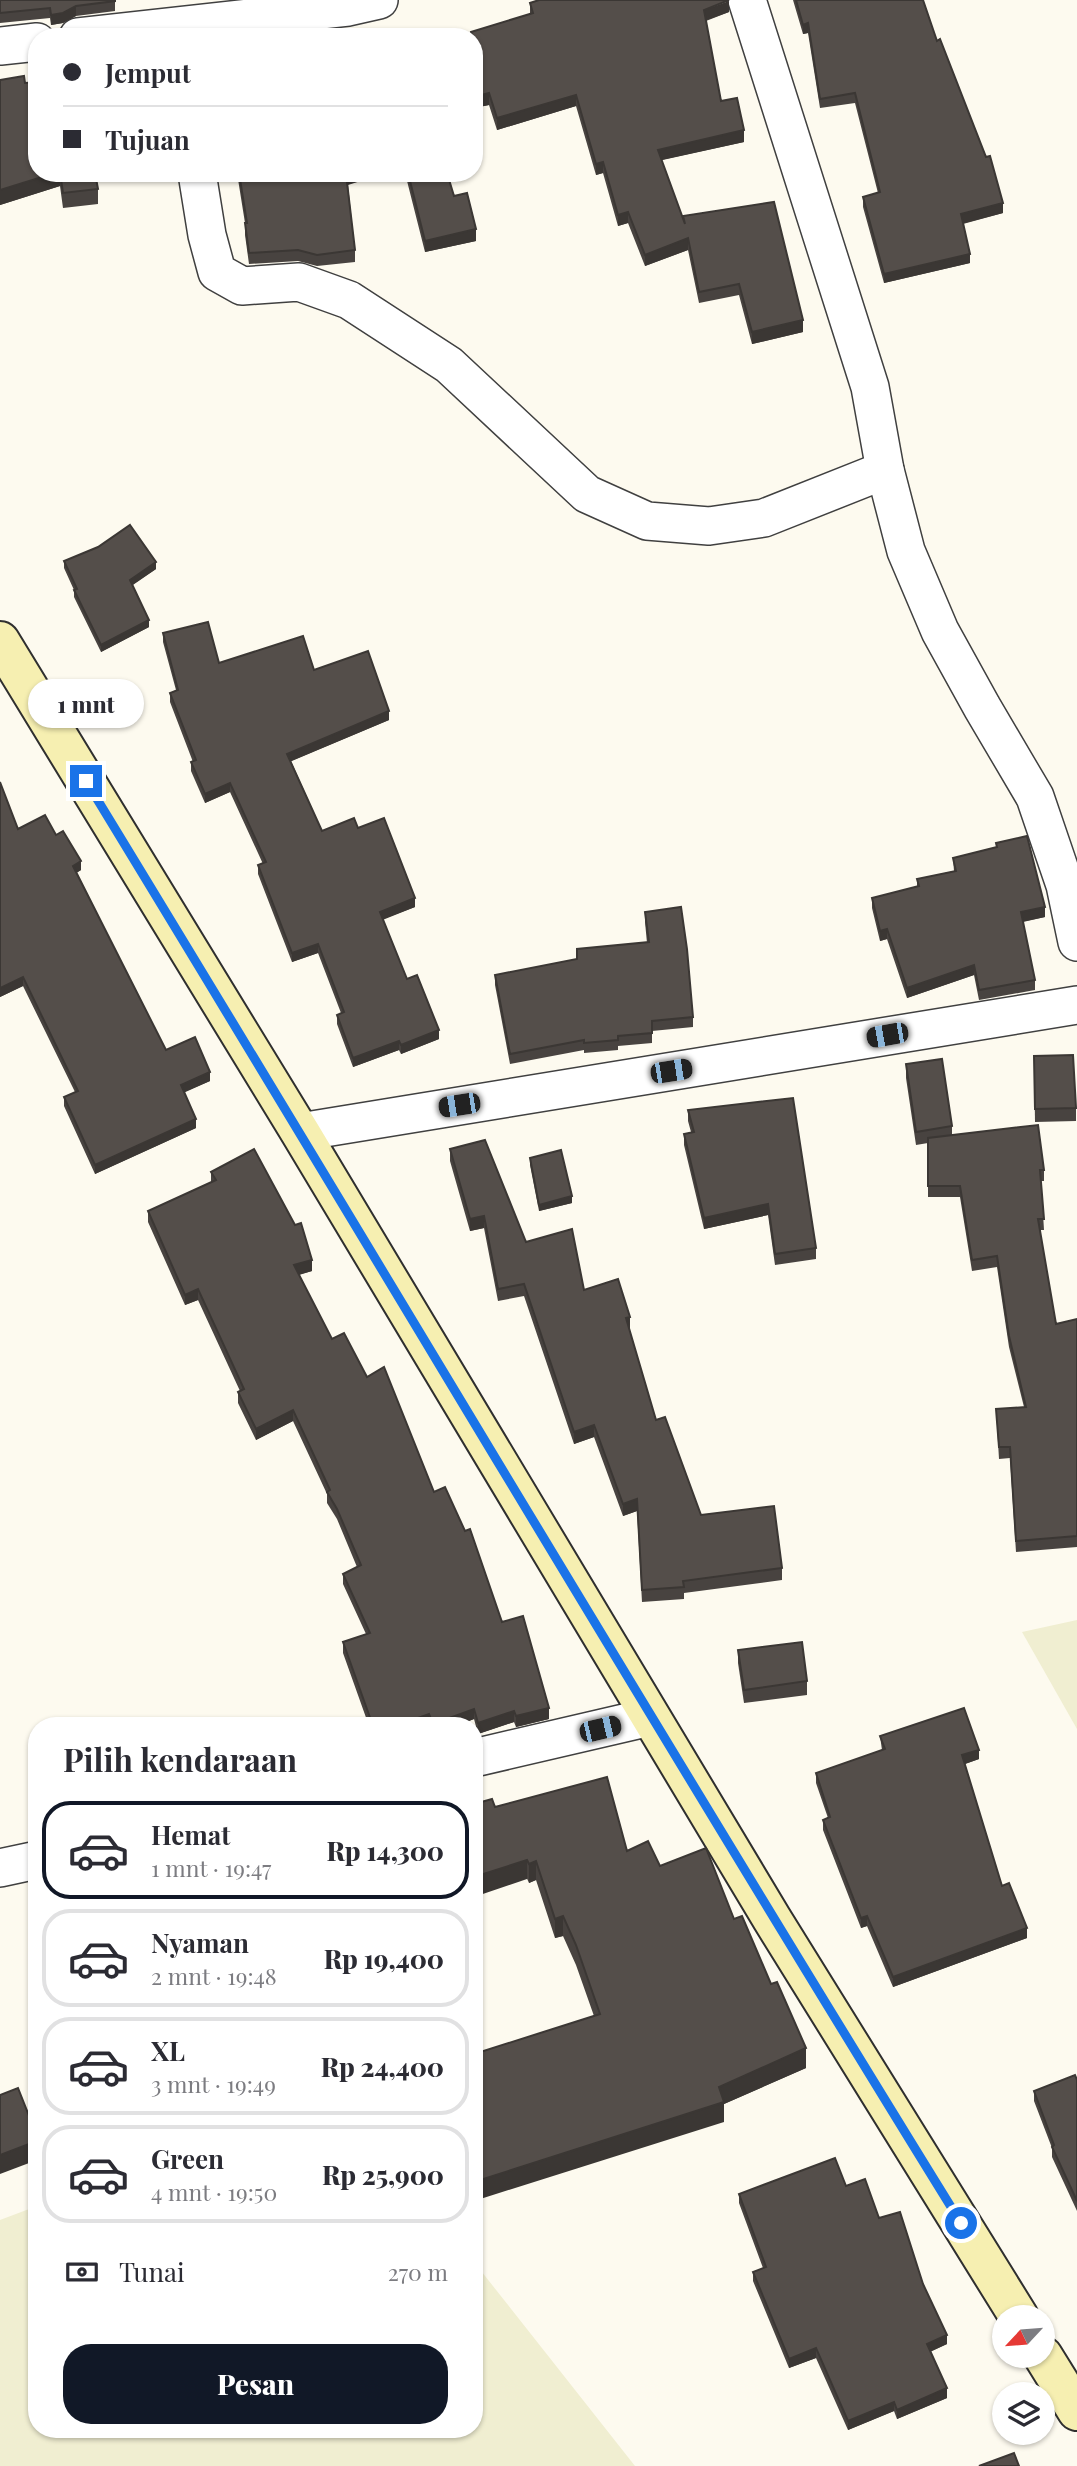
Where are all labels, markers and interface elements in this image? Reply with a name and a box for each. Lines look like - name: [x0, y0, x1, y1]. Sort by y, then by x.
- text: Jemput: [105, 55, 191, 90]
- text: Tujuan: [105, 122, 190, 157]
- callout: 1 mnt: [28, 680, 144, 728]
- text: 1 mnt: [57, 688, 115, 719]
- route end: [70, 765, 102, 797]
- car: [865, 1021, 910, 1049]
- car: [649, 1057, 694, 1085]
- car: [437, 1091, 482, 1119]
- car: [578, 1714, 623, 1744]
- text: Pilih kendaraan: [63, 1737, 297, 1780]
- text: Hemat: [151, 1817, 230, 1852]
- icon: car: [67, 1819, 130, 1882]
- text: Rp 14,300: [326, 1833, 444, 1868]
- text: 1 mnt · 19:47: [151, 1852, 271, 1883]
- text: Nyaman: [151, 1925, 249, 1960]
- icon: car: [67, 1927, 130, 1990]
- text: Rp 19,400: [324, 1941, 444, 1976]
- text: 2 mnt · 19:48: [151, 1960, 277, 1991]
- text: XL: [151, 2033, 185, 2068]
- icon: car: [67, 2035, 130, 2098]
- text: Rp 24,400: [321, 2049, 444, 2084]
- text: 3 mnt · 19:49: [151, 2068, 276, 2099]
- text: Green: [151, 2141, 224, 2176]
- icon: car: [67, 2143, 130, 2206]
- text: Rp 25,900: [322, 2157, 444, 2192]
- text: 4 mnt · 19:50: [151, 2176, 277, 2207]
- route start: [945, 2207, 977, 2239]
- icon: cash: [63, 2253, 101, 2291]
- text: Tunai: [119, 2254, 185, 2289]
- text: 270 m: [388, 2256, 448, 2287]
- north arrow: [992, 2305, 1055, 2368]
- map controls: [992, 2305, 1055, 2445]
- button: Pesan: [63, 2344, 448, 2424]
- button: layers: [992, 2382, 1055, 2445]

